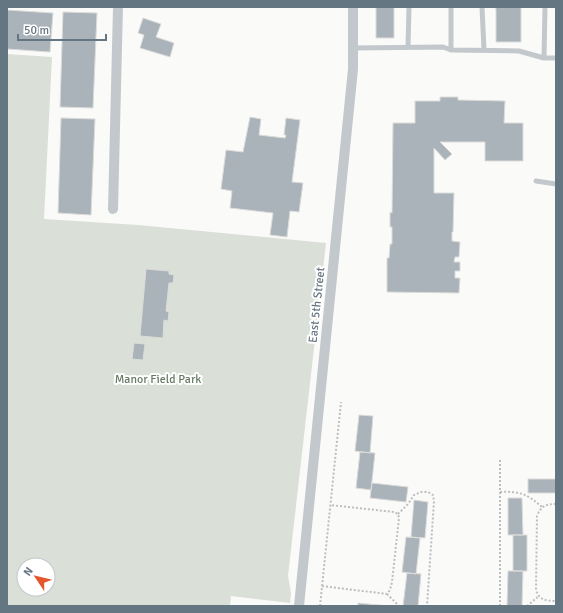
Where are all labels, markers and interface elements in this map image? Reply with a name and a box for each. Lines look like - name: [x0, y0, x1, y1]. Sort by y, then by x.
- scale bar: [18, 16, 106, 42]
- text: 50 m: [24, 23, 49, 38]
- street label: East 5th Street: [306, 266, 328, 344]
- park label: Manor Field Park: [115, 372, 201, 387]
- north arrow: [16, 557, 56, 597]
- text: N: [21, 565, 36, 578]

